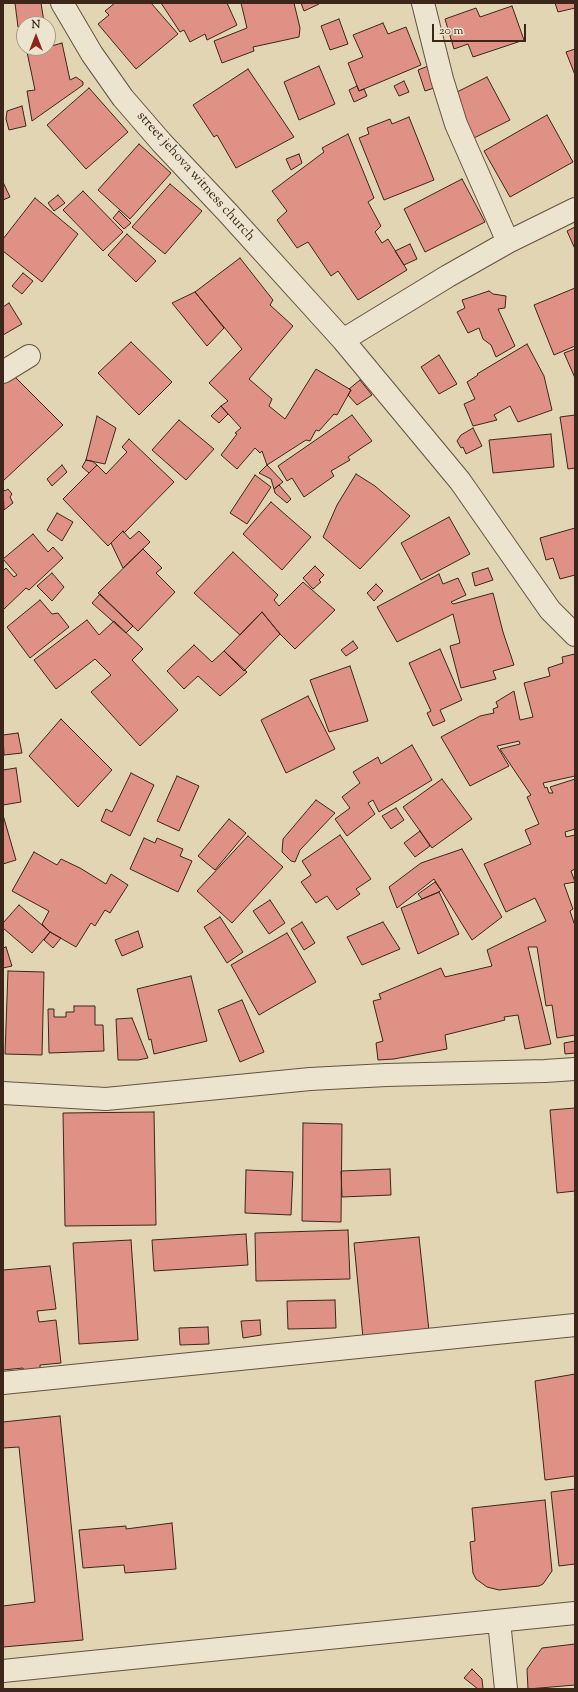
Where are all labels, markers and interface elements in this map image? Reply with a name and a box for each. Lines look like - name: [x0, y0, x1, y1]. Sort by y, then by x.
- north arrow: [16, 16, 56, 56]
- scale bar: [434, 16, 528, 42]
- text: N: [32, 17, 40, 33]
- text: 20 m: [439, 22, 463, 40]
- street label: street jehova witness church: [132, 109, 258, 245]

